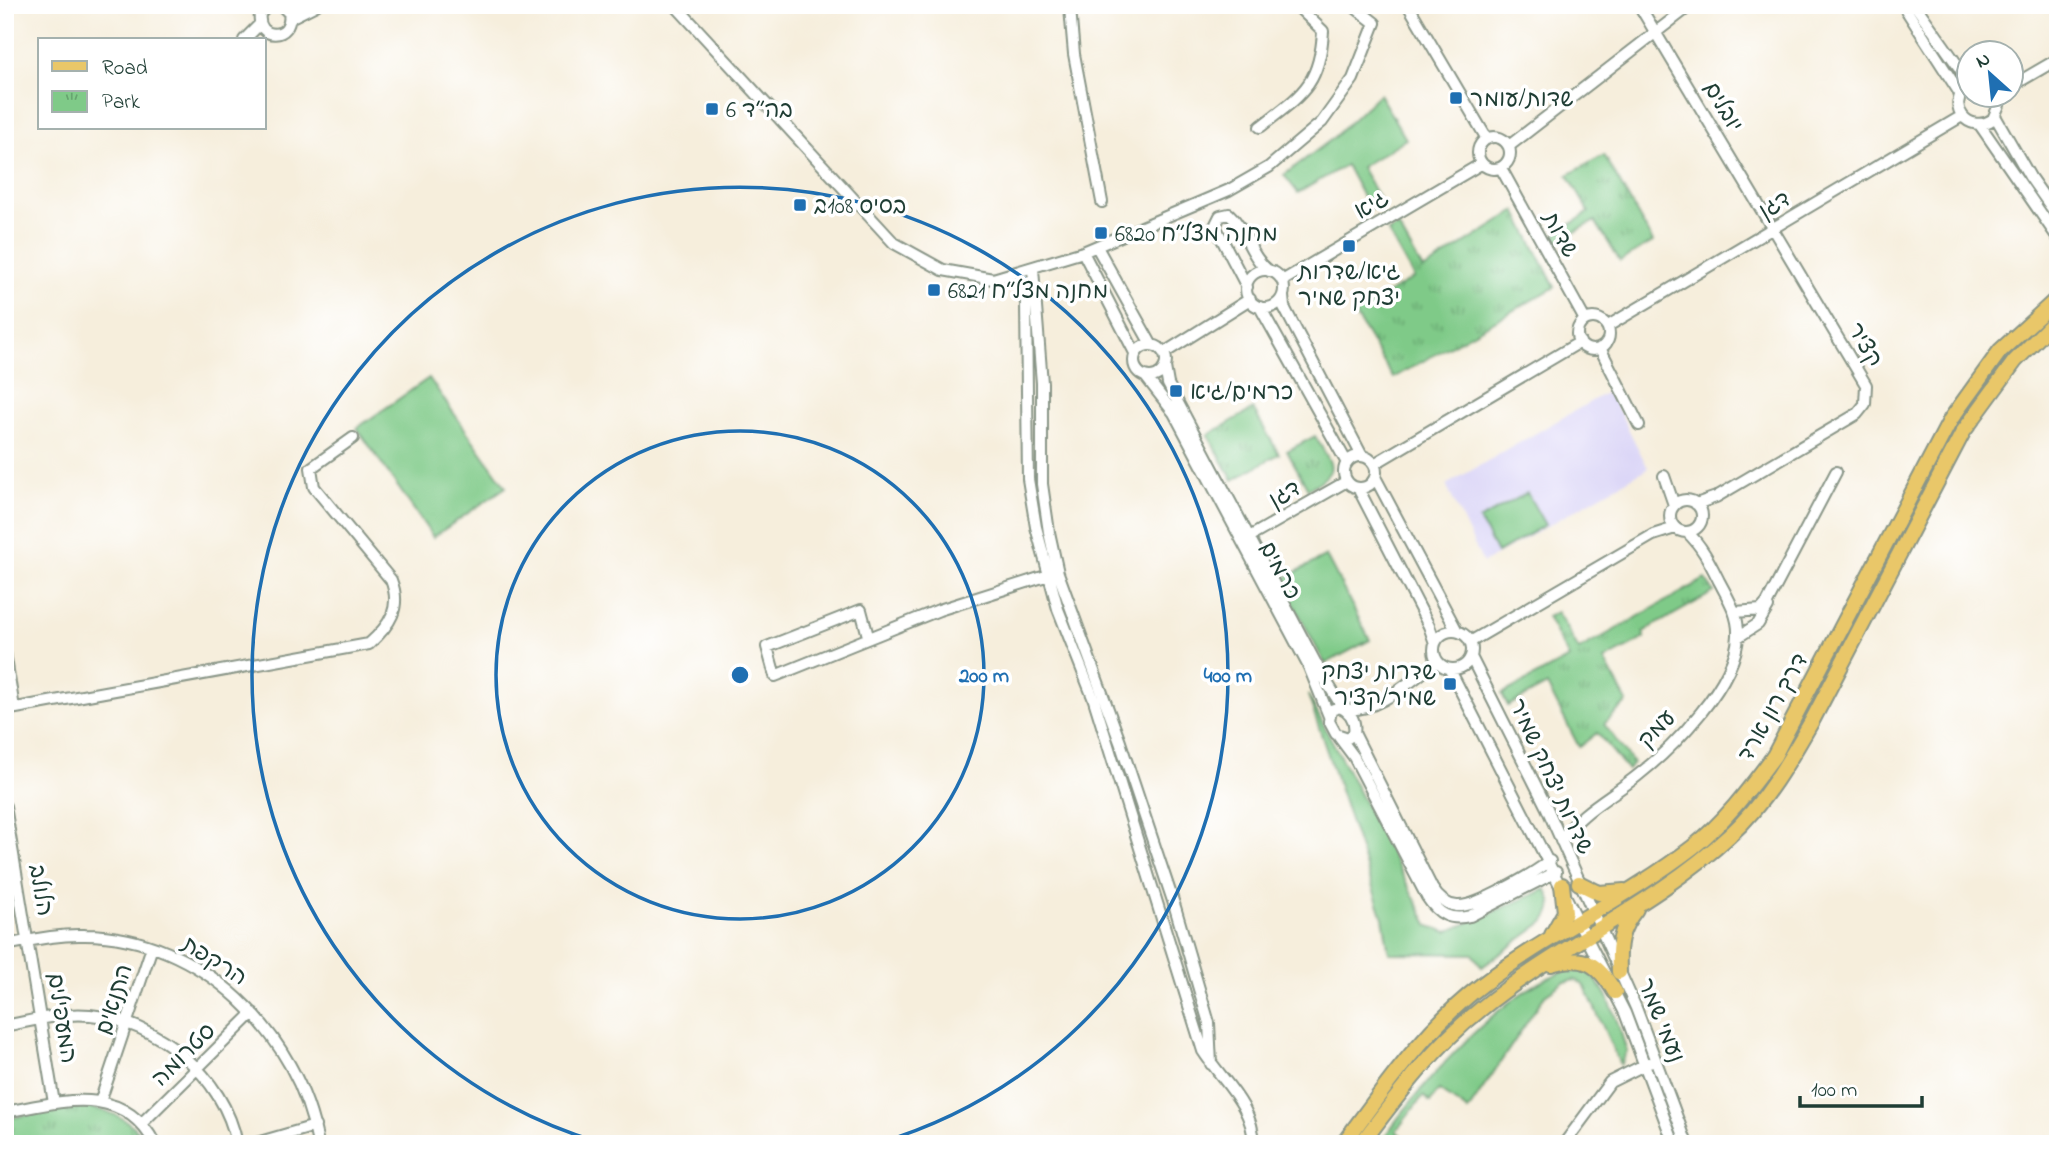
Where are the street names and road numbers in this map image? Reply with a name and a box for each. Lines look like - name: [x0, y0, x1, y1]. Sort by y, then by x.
- street label: יובלים: [1694, 76, 1750, 139]
- street label: גיא: [1349, 183, 1396, 229]
- street label: דגן: [1753, 184, 1797, 228]
- street label: שדות: [1532, 205, 1585, 264]
- street label: קציר: [1838, 317, 1890, 374]
- street label: דגן: [1263, 473, 1307, 517]
- street label: כרמים: [1250, 536, 1308, 606]
- street label: דרך רון ארד: [1731, 648, 1818, 768]
- street label: שדרות יצחק שמיר: [1499, 694, 1600, 860]
- street label: עמק: [1631, 703, 1684, 757]
- street label: הלולב: [19, 862, 60, 919]
- street label: הרקפת: [174, 929, 253, 995]
- street label: התנאים: [88, 960, 142, 1039]
- street label: המעפילים: [37, 971, 84, 1066]
- street label: נעמי שמר: [1628, 974, 1692, 1068]
- street label: סטרומה: [145, 1016, 224, 1095]

